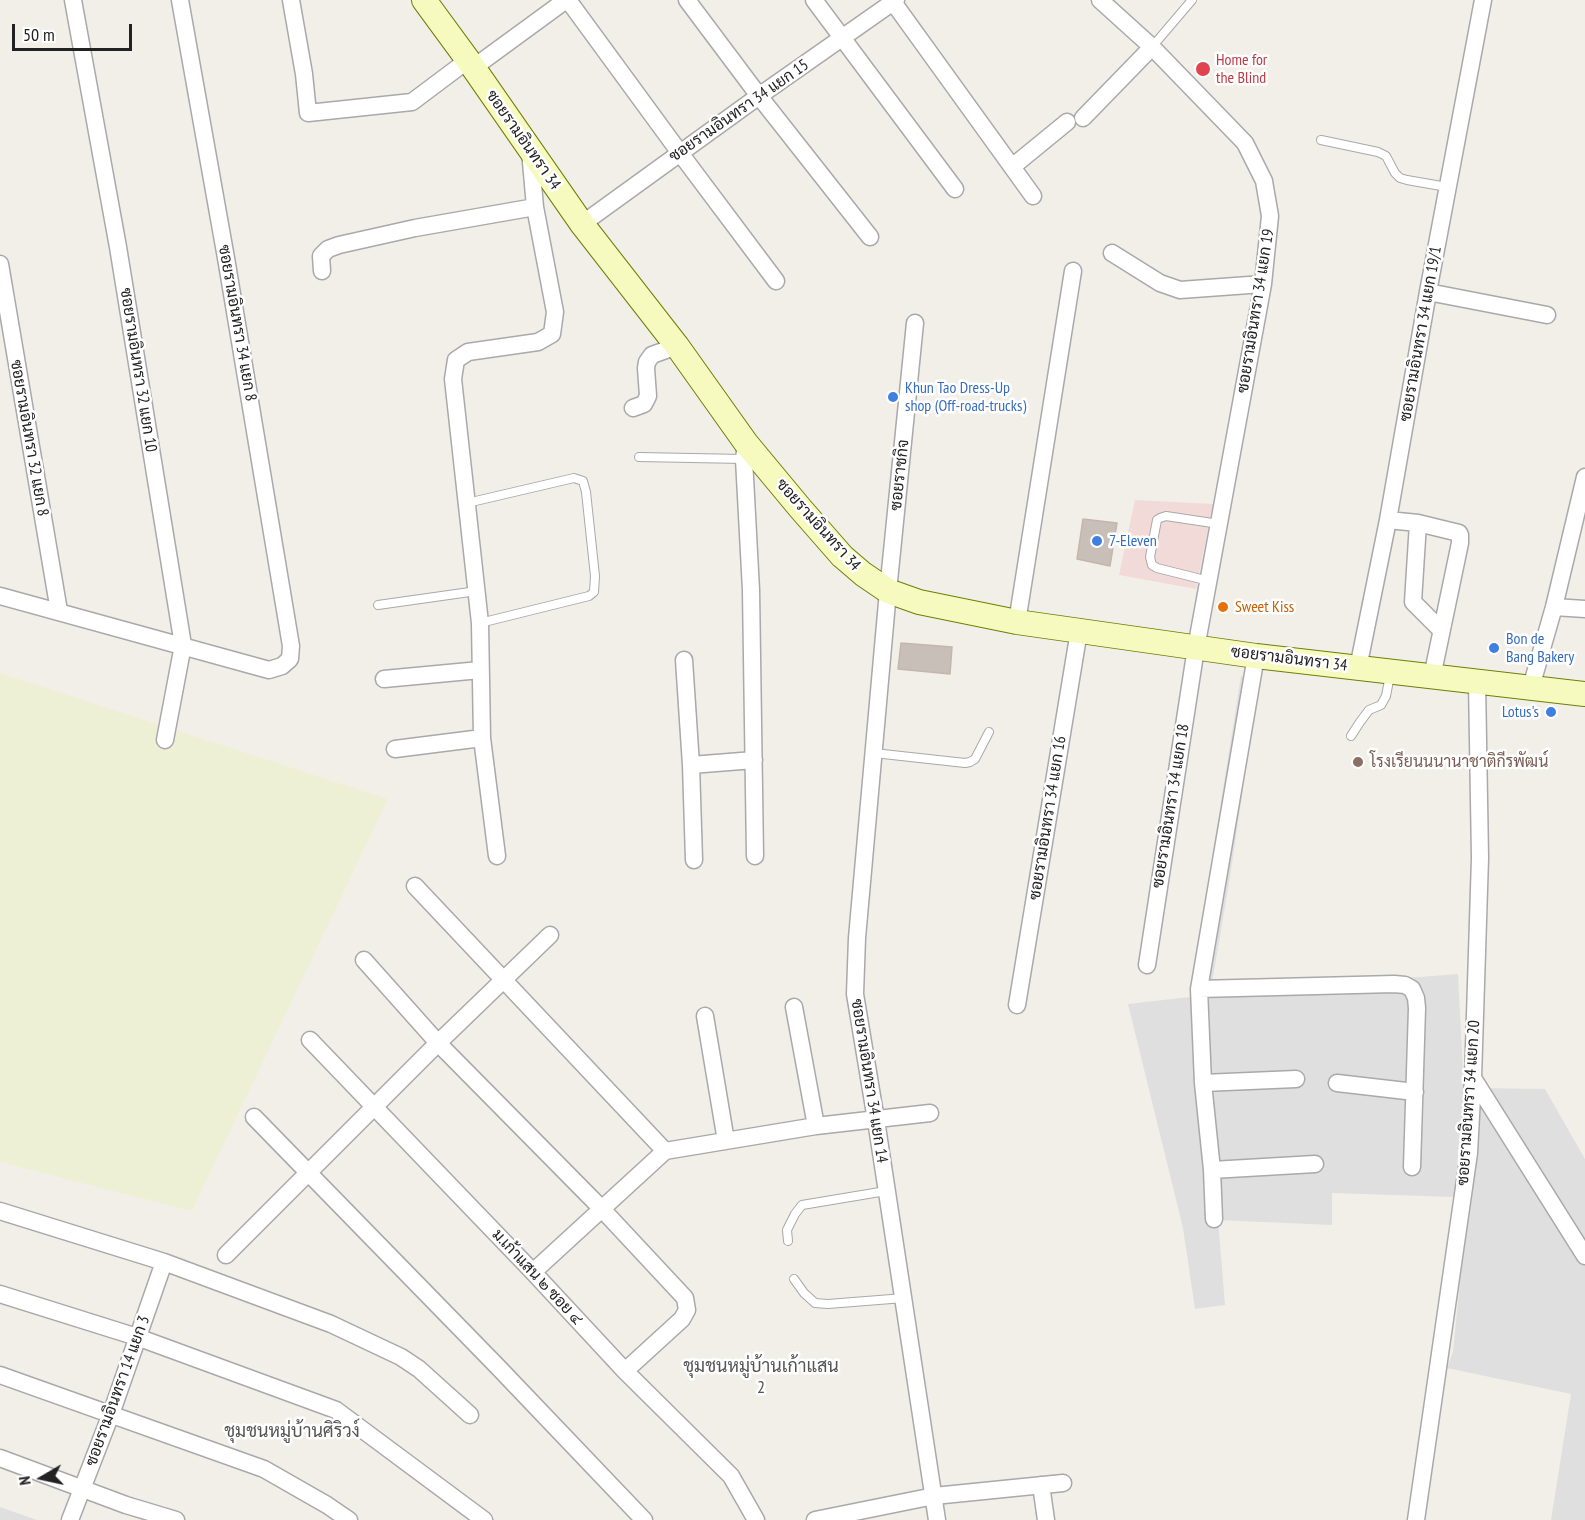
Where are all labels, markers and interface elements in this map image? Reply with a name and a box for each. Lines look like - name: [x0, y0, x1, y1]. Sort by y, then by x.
- scale bar: [15, 12, 135, 50]
- text: 50 m: [23, 23, 55, 46]
- place label: Home for the Blind: [1216, 50, 1267, 88]
- street label: ซอยรามอินทรา 34 แยก 15: [666, 56, 812, 166]
- marker: Home for the Blind: [1194, 60, 1212, 78]
- street label: ซอยรามอินทรา 34: [482, 87, 564, 193]
- street label: ซอยรามอินทรา 34 แยก 19: [1234, 228, 1278, 394]
- street label: ซอยรามอินทรา 34 แยก 8: [214, 243, 260, 403]
- street label: ซอยรามอินทรา 34 แยก 19/1: [1396, 245, 1446, 423]
- street label: ซอยรามอินทรา 32 แยก 10: [116, 287, 160, 453]
- street label: ซอยรามอินทรา 32 แยก 8: [6, 358, 52, 518]
- place label: Khun Tao Dress-Up shop (Off-road-trucks): [905, 378, 1026, 416]
- marker: Khun Tao Dress-Up shop (Off-road-trucks): [886, 390, 900, 404]
- street label: ซอยราชกิจ: [887, 438, 913, 512]
- street label: ซอยรามอินทรา 34: [772, 475, 864, 575]
- place label: 7-Eleven: [1109, 531, 1157, 551]
- marker: 7-Eleven: [1090, 534, 1104, 548]
- place label: Sweet Kiss: [1235, 597, 1294, 617]
- marker: Sweet Kiss: [1216, 600, 1230, 614]
- place label: Bon de Bang Bakery: [1506, 629, 1574, 667]
- marker: Bon de Bang Bakery: [1487, 641, 1501, 655]
- street label: ซอยรามอินทรา 34: [1230, 642, 1348, 676]
- place label: Lotus's: [1502, 702, 1539, 722]
- marker: Lotus's: [1544, 705, 1558, 719]
- street label: ซอยรามอินทรา 34 แยก 18: [1149, 723, 1193, 889]
- street label: ซอยรามอินทรา 34 แยก 16: [1026, 735, 1070, 901]
- place label: โรงเรียนนนานาชาติกีรพัฒน์: [1370, 752, 1548, 772]
- marker: โรงเรียนนนานาชาติกีรพัฒน์: [1351, 755, 1365, 769]
- street label: ซอยรามอินทรา 34 แยก 14: [847, 998, 891, 1164]
- street label: ซอยรามอินทรา 34 แยก 20: [1454, 1020, 1484, 1186]
- street label: ม.เก้าแสน ๒ ซอย ๔: [488, 1225, 586, 1329]
- street label: ซอยรามอินทรา 14 แยก 3: [82, 1313, 154, 1469]
- district label: ชุมชนหมู่บ้านเก้าแสน 2: [683, 1356, 839, 1398]
- district label: ชุมชนหมู่บ้านศิริวง์: [224, 1421, 360, 1443]
- north arrow: [12, 1448, 72, 1508]
- text: N: [14, 1475, 35, 1487]

